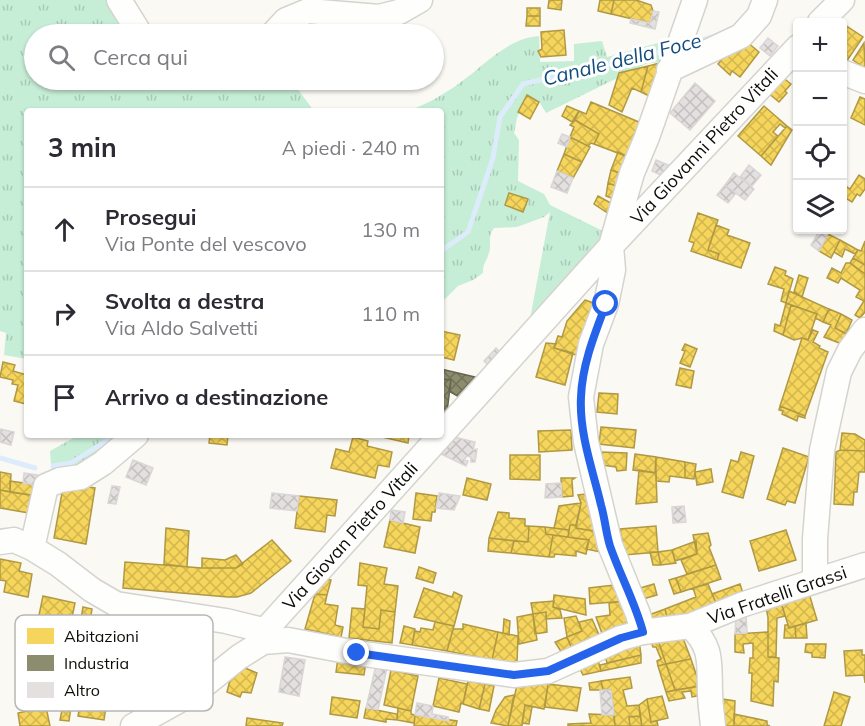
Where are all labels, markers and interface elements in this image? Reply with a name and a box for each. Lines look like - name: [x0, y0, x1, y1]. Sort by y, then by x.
- map controls: [793, 18, 847, 234]
- button: +: [793, 18, 847, 72]
- search box: [24, 24, 444, 90]
- water label: Canale della Foce: [540, 27, 704, 91]
- icon: search: [45, 41, 78, 74]
- text: Cerca qui: [93, 43, 188, 71]
- street label: Via Giovanni Pietro Vitali: [625, 63, 783, 229]
- button: −: [793, 72, 847, 126]
- button: locate: [793, 126, 847, 180]
- text: 3 min: [48, 131, 117, 164]
- text: A piedi · 240 m: [282, 135, 420, 160]
- button: layers: [793, 180, 847, 234]
- text: Prosegui: [105, 203, 197, 231]
- icon: ahead: [48, 213, 81, 246]
- text: 130 m: [361, 217, 420, 242]
- text: Via Ponte del vescovo: [105, 231, 307, 256]
- text: Svolta a destra: [105, 287, 264, 315]
- route start: [592, 290, 618, 316]
- icon: right: [48, 297, 81, 330]
- text: 110 m: [361, 301, 420, 326]
- text: Via Aldo Salvetti: [105, 315, 258, 340]
- icon: arrive: [48, 381, 81, 414]
- text: Arrivo a destinazione: [105, 383, 328, 411]
- street label: Via Giovan Pietro Vitali: [277, 457, 423, 615]
- street label: Via Fratelli Grassi: [704, 560, 850, 630]
- legend: [15, 615, 213, 711]
- text: Abitazioni: [64, 626, 139, 646]
- route end: [343, 639, 369, 665]
- text: Industria: [64, 653, 129, 673]
- text: Altro: [64, 680, 100, 700]

